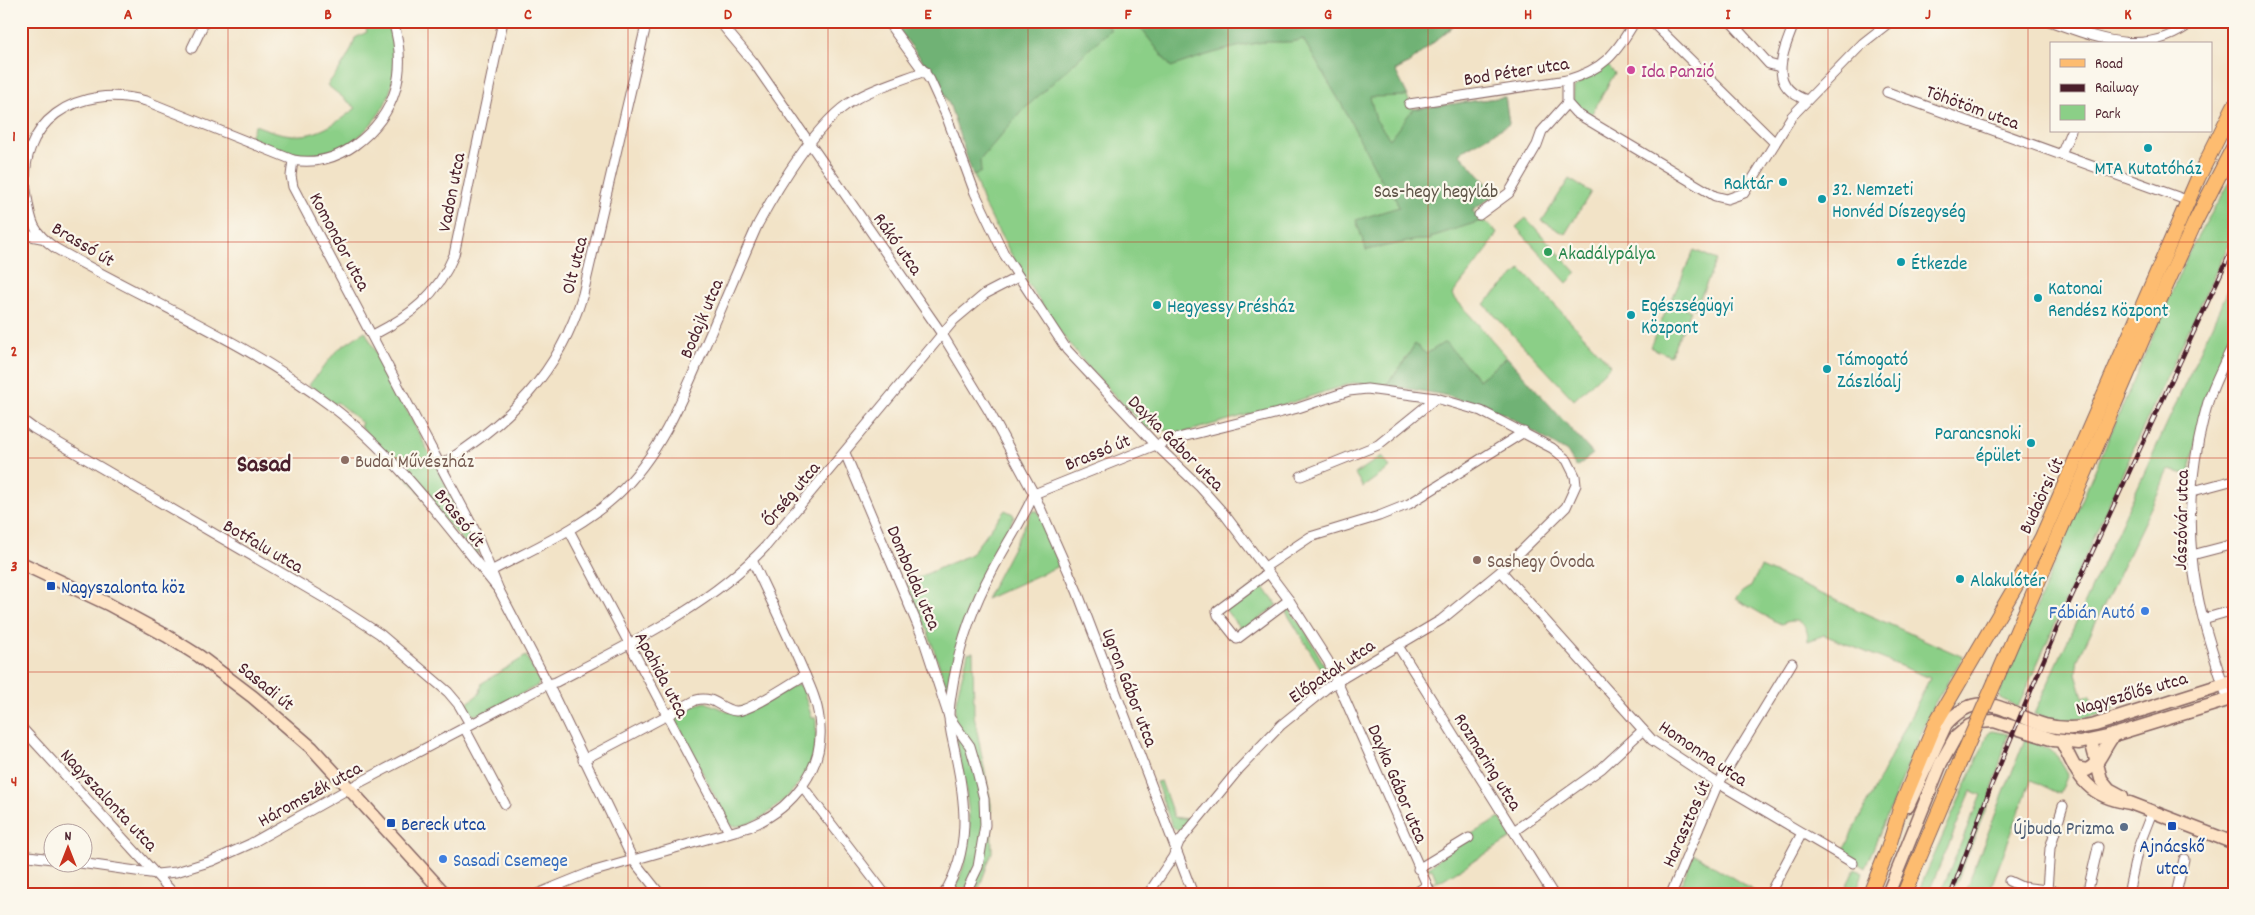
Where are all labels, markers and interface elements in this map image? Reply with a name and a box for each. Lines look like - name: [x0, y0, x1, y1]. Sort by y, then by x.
- text: A: [124, 4, 133, 27]
- text: B: [324, 4, 332, 27]
- text: C: [524, 4, 532, 27]
- text: D: [724, 4, 733, 27]
- text: E: [924, 4, 932, 27]
- text: F: [1124, 4, 1132, 27]
- text: G: [1324, 4, 1332, 27]
- text: H: [1524, 4, 1532, 27]
- text: I: [1726, 4, 1732, 27]
- text: J: [1925, 4, 1931, 27]
- text: K: [2124, 4, 2132, 27]
- legend: [2050, 42, 2212, 132]
- street label: Bod Péter utca: [1462, 52, 1572, 95]
- text: Road: [2095, 54, 2123, 76]
- place label: Ida Panzió: [1641, 60, 1715, 87]
- marker: Ida Panzió: [1625, 64, 1637, 76]
- text: Railway: [2095, 78, 2139, 100]
- street label: Töhötöm utca: [1921, 80, 2023, 139]
- text: Park: [2095, 104, 2121, 126]
- text: 1: [12, 126, 16, 149]
- marker: MTA Kutatóház: [2142, 142, 2154, 154]
- street label: Vadon utca: [433, 150, 475, 235]
- place label: MTA Kutatóház: [2094, 157, 2202, 184]
- place label: Raktár: [1724, 172, 1773, 199]
- marker: Raktár: [1777, 176, 1789, 188]
- place label: 32. Nemzeti Honvéd Díszegység: [1832, 178, 1966, 227]
- park label: Sas-hegy hegyláb: [1374, 180, 1498, 207]
- street label: Komondor utca: [301, 189, 376, 298]
- marker: 32. Nemzeti Honvéd Díszegység: [1816, 193, 1828, 205]
- street label: Rákó utca: [865, 208, 928, 283]
- street label: Brassó út: [46, 217, 119, 275]
- street label: Olt utca: [556, 233, 597, 298]
- place label: Akadálypálya: [1558, 242, 1656, 269]
- marker: Akadálypálya: [1542, 246, 1554, 258]
- place label: Étkezde: [1911, 252, 1967, 279]
- marker: Étkezde: [1895, 256, 1907, 268]
- street label: Bodajk utca: [674, 274, 733, 363]
- place label: Katonai Rendész Központ: [2048, 277, 2169, 326]
- marker: Katonai Rendész Központ: [2032, 292, 2044, 304]
- place label: Egészségügyi Központ: [1641, 294, 1734, 343]
- place label: Hegyessy Présház: [1167, 295, 1295, 322]
- marker: Hegyessy Présház: [1151, 299, 1163, 311]
- marker: Egészségügyi Központ: [1625, 309, 1637, 321]
- text: 2: [11, 341, 18, 364]
- place label: Támogató Zászlóalj: [1837, 348, 1908, 397]
- marker: Támogató Zászlóalj: [1821, 363, 1833, 375]
- street label: Dayka Gábor utca: [1120, 390, 1230, 499]
- place label: Parancsnoki épület: [1935, 422, 2022, 471]
- street label: Brassó út: [1061, 429, 1135, 480]
- marker: Parancsnoki épület: [2025, 437, 2037, 449]
- district label: Sasad: [237, 449, 291, 483]
- place label: Budai Művészház: [355, 450, 474, 477]
- marker: Budai Művészház: [339, 454, 351, 466]
- street label: Budaörsi út: [2014, 454, 2073, 539]
- street label: Őrség utca: [757, 456, 829, 534]
- street label: Jászóvár utca: [2169, 468, 2198, 571]
- street label: Brassó út: [426, 484, 490, 555]
- street label: Botfalu utca: [217, 514, 308, 582]
- street label: Domboldal utca: [878, 522, 946, 636]
- place label: Sashegy Óvoda: [1487, 550, 1595, 577]
- marker: Sashegy Óvoda: [1471, 554, 1483, 566]
- text: 3: [10, 556, 18, 579]
- place label: Alakulótér: [1970, 569, 2045, 596]
- marker: Alakulótér: [1954, 573, 1966, 585]
- place label: Nagyszalonta köz: [61, 576, 185, 603]
- marker: Nagyszalonta köz: [45, 580, 57, 592]
- place label: Fábián Autó: [2049, 601, 2135, 628]
- marker: Fábián Autó: [2139, 605, 2151, 617]
- street label: Ugron Gábor utca: [1093, 625, 1163, 752]
- street label: Apahida utca: [626, 628, 694, 725]
- street label: Előpatak utca: [1284, 633, 1382, 712]
- street label: Sasadi út: [231, 656, 299, 719]
- street label: Nagyszőlős utca: [2073, 666, 2192, 724]
- street label: Rozmaring utca: [1445, 709, 1527, 818]
- street label: Homonna utca: [1652, 715, 1753, 795]
- street label: Dayka Gábor utca: [1359, 721, 1433, 849]
- street label: Nagyszalonta utca: [57, 743, 163, 855]
- street label: Háromszék utca: [254, 756, 369, 836]
- text: 4: [11, 771, 17, 794]
- street label: Harasztos út: [1657, 777, 1719, 872]
- place label: Bereck utca: [401, 813, 486, 840]
- marker: Bereck utca: [385, 817, 397, 829]
- place label: Újbuda Prizma: [2014, 817, 2115, 844]
- marker: Ajnácskő utca: [2166, 820, 2178, 832]
- marker: Újbuda Prizma: [2118, 821, 2130, 833]
- north arrow: [42, 822, 92, 872]
- place label: Ajnácskő utca: [2139, 835, 2205, 884]
- place label: Sasadi Csemege: [453, 849, 568, 876]
- marker: Sasadi Csemege: [437, 853, 449, 865]

